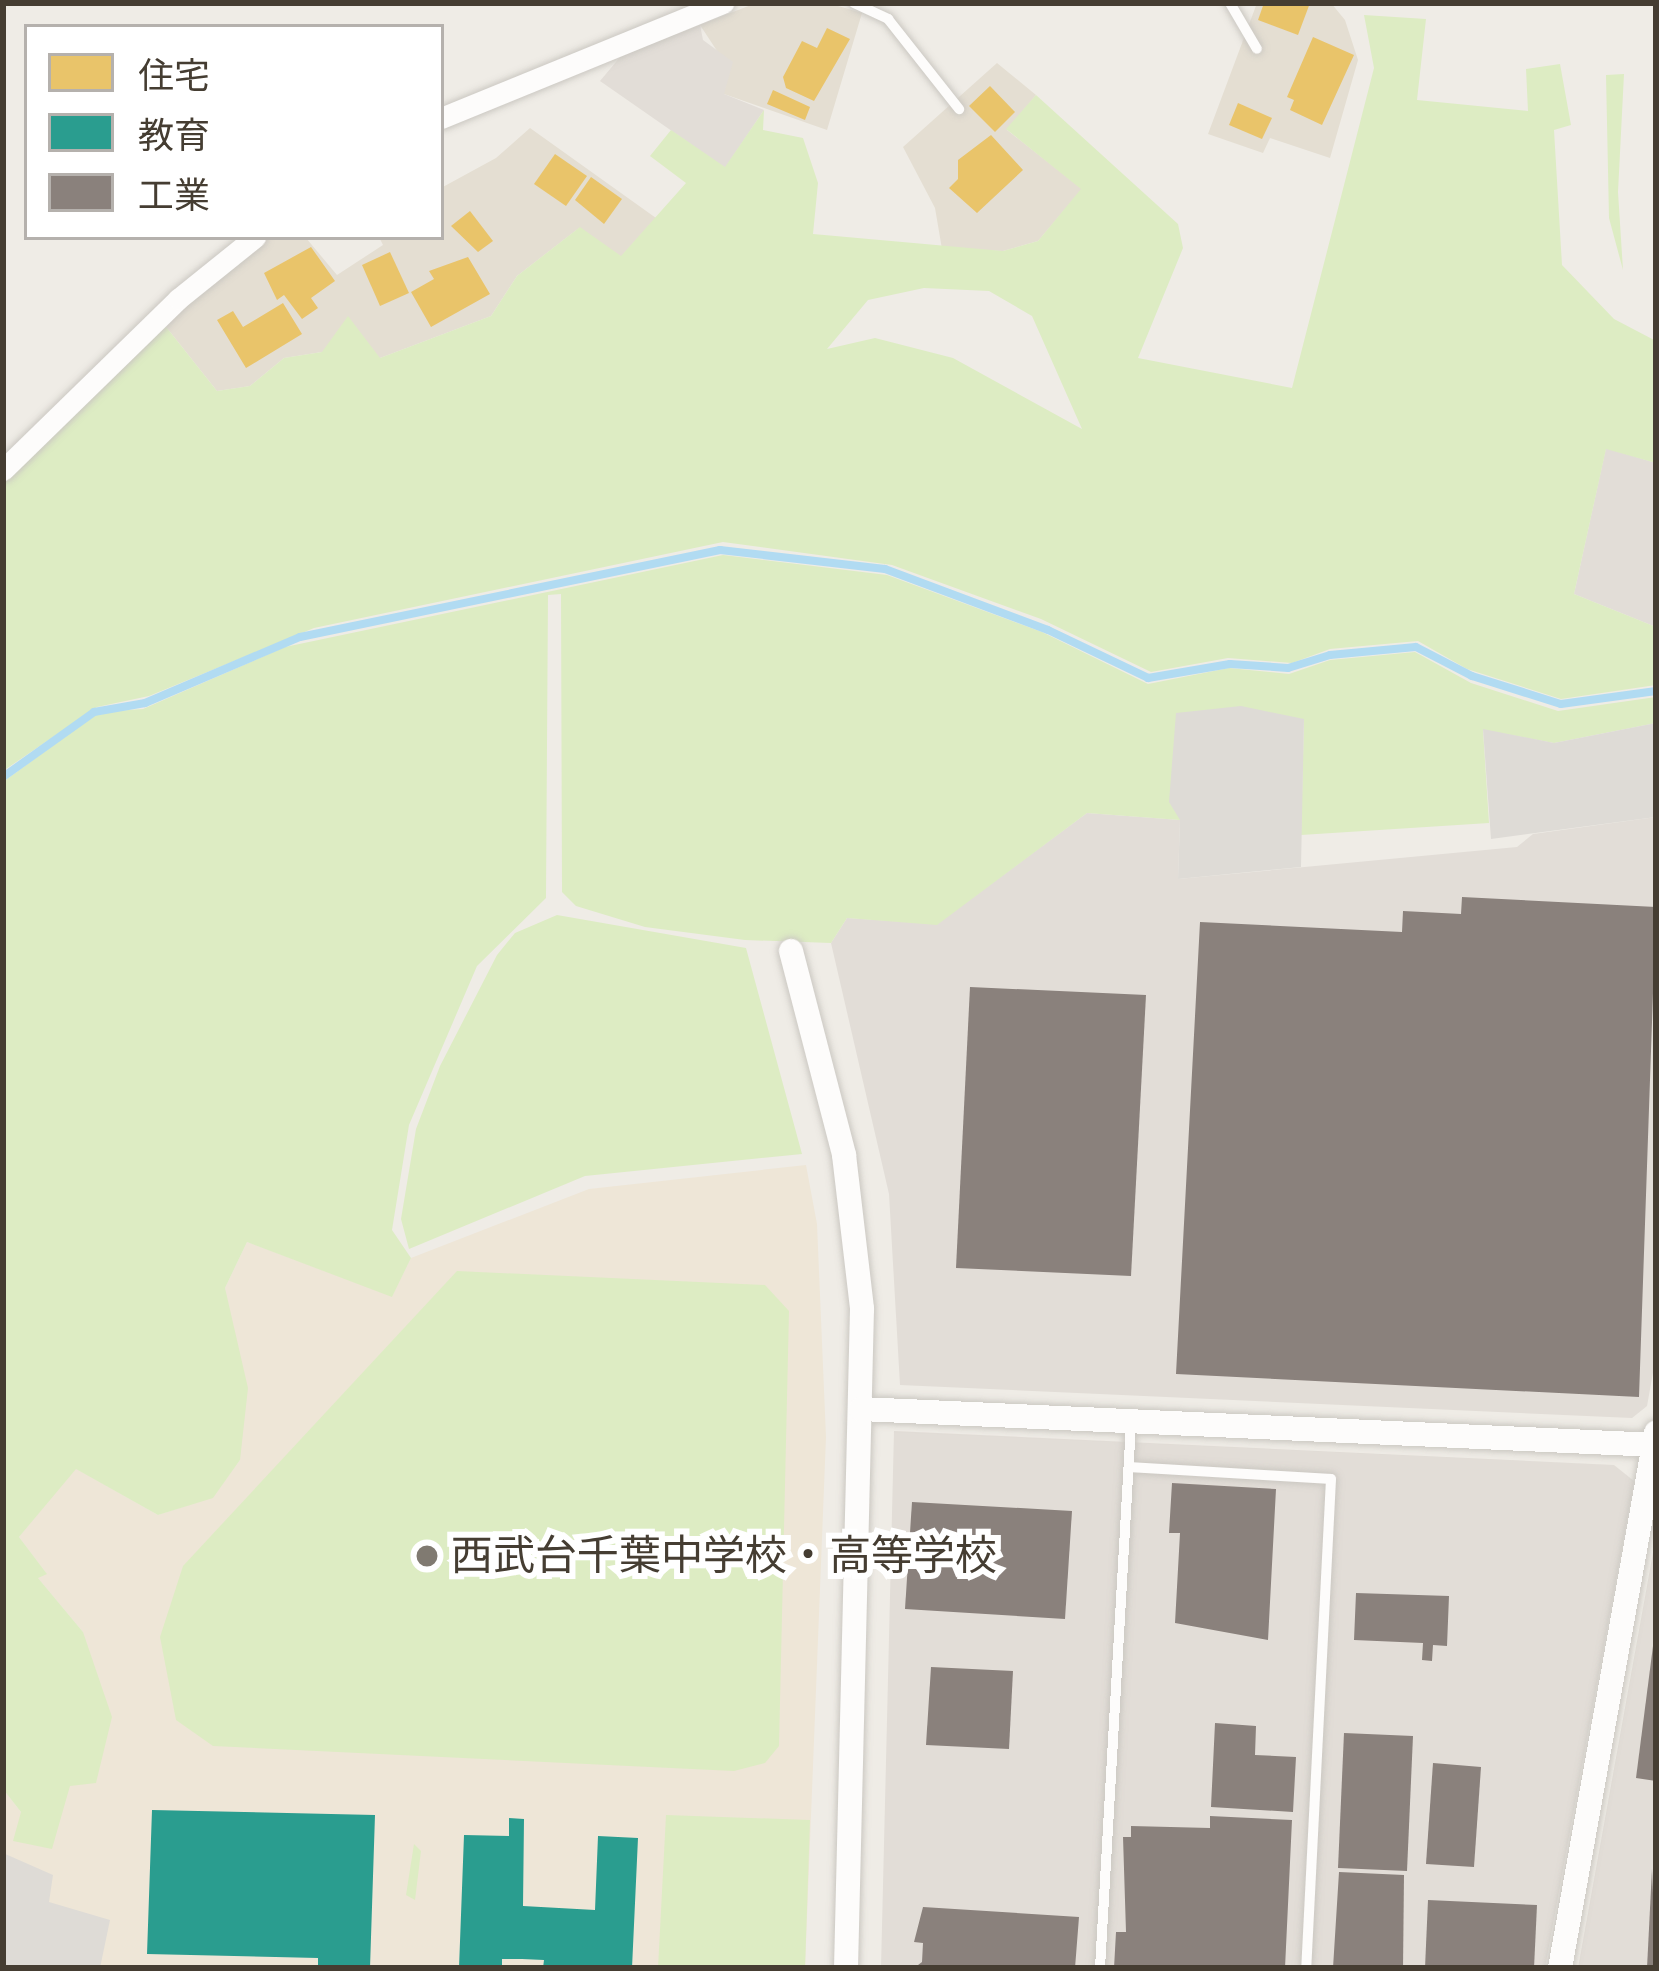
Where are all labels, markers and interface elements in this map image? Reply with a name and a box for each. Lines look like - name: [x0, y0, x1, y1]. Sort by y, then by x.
- legend: [24, 24, 444, 240]
- text: 住宅: [138, 55, 210, 97]
- text: 教育: [138, 115, 210, 157]
- text: 工業: [138, 175, 210, 217]
- place label: 西武台千葉中学校・高等学校: [451, 1531, 997, 1581]
- marker: 西武台千葉中学校・高等学校: [414, 1543, 440, 1569]

